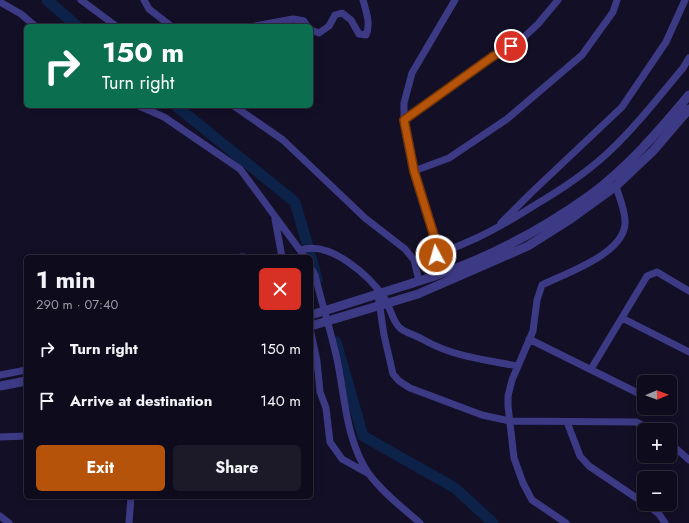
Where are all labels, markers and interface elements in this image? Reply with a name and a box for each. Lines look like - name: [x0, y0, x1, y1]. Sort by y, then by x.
- pin: [494, 29, 528, 63]
- text: 150 m: [102, 32, 184, 73]
- icon: arrive: [500, 35, 522, 57]
- icon: right: [36, 40, 88, 92]
- text: Turn right: [102, 70, 174, 96]
- position arrow: [415, 234, 457, 276]
- text: 1 min: [36, 262, 96, 297]
- button: close: [259, 268, 301, 310]
- text: 290 m · 07:40: [36, 295, 118, 314]
- icon: right: [36, 338, 58, 360]
- text: Turn right: [70, 338, 138, 360]
- text: 150 m: [261, 338, 301, 360]
- north arrow: [637, 375, 677, 415]
- map controls: [637, 375, 677, 511]
- icon: arrive: [36, 390, 58, 412]
- text: Arrive at destination: [70, 390, 212, 412]
- text: 140 m: [260, 390, 301, 412]
- button: +: [637, 423, 677, 463]
- button: Exit: [36, 445, 165, 491]
- button: Share: [173, 445, 301, 491]
- button: −: [637, 471, 677, 511]

